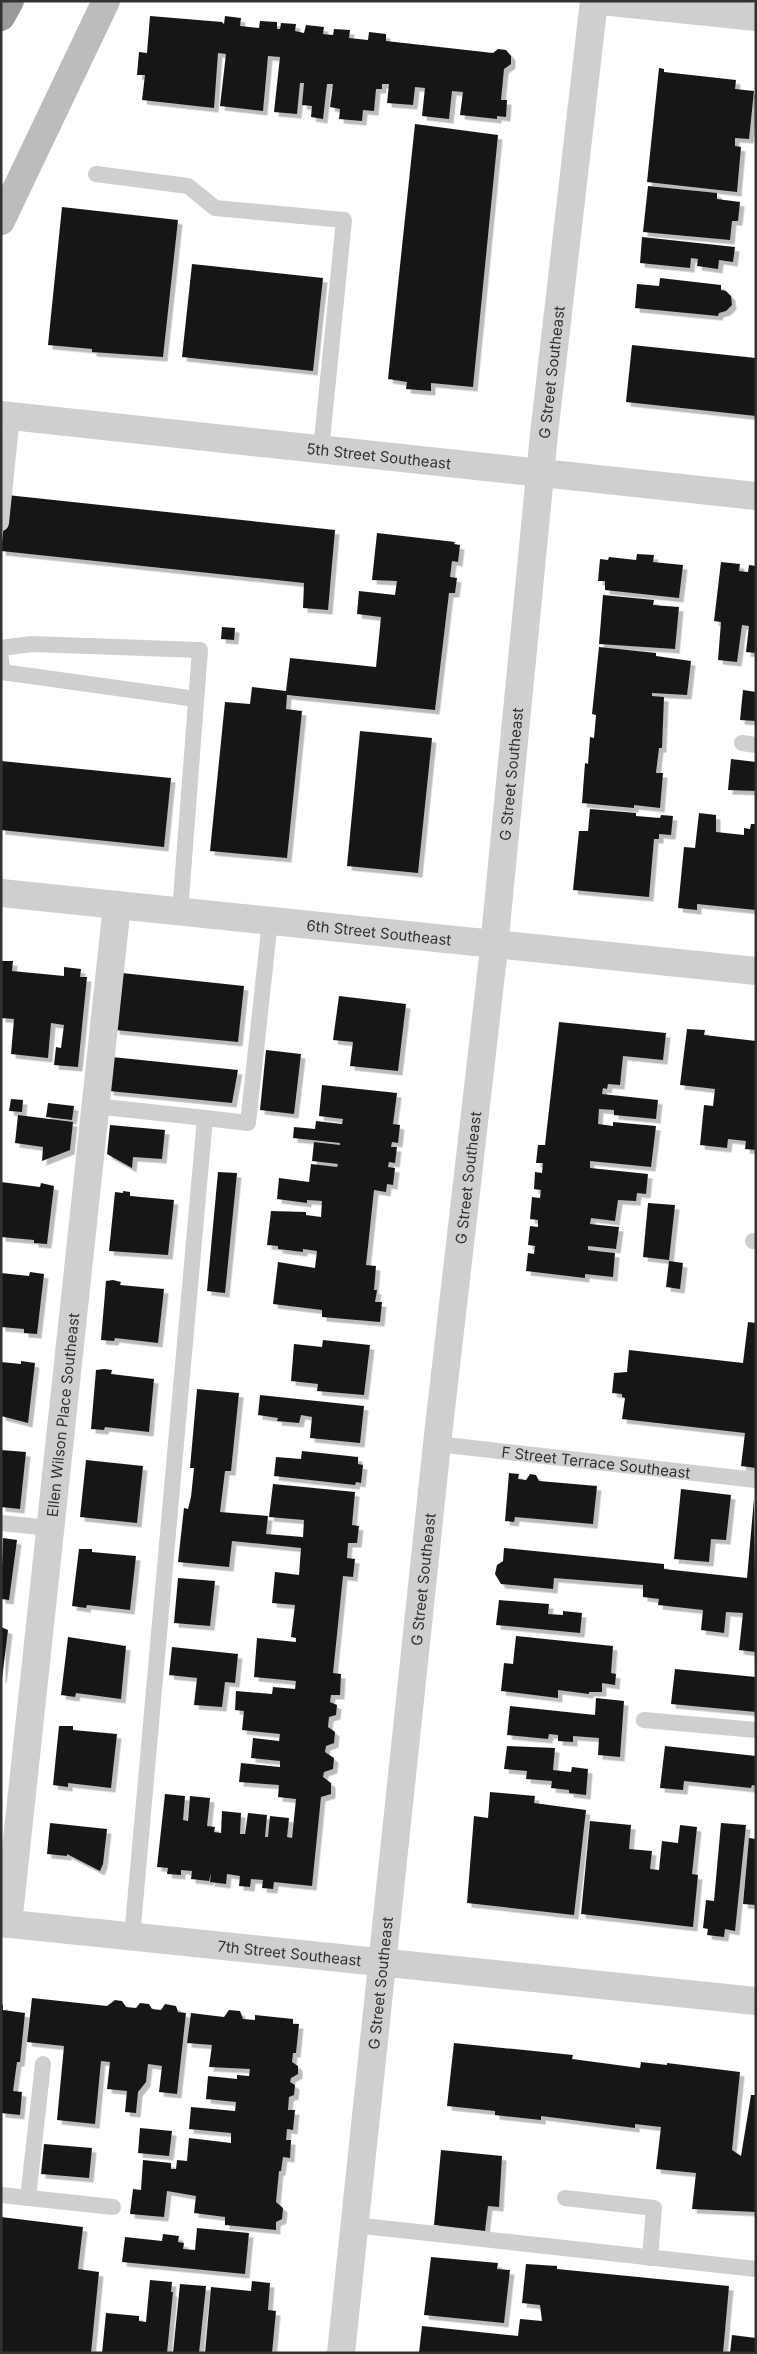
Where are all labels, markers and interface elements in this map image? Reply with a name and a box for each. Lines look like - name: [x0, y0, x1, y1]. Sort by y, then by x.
- street label: G Street Southeast: [534, 305, 568, 440]
- street label: 5th Street Southeast: [306, 438, 452, 473]
- street label: G Street Southeast: [495, 707, 527, 841]
- street label: 6th Street Southeast: [306, 915, 452, 949]
- street label: G Street Southeast: [451, 1110, 485, 1245]
- street label: Ellen Wilson Place Southeast: [42, 1312, 83, 1518]
- street label: F Street Terrace Southeast: [501, 1442, 692, 1482]
- street label: G Street Southeast: [406, 1512, 439, 1647]
- street label: G Street Southeast: [364, 1916, 397, 2050]
- street label: 7th Street Southeast: [217, 1936, 362, 1970]

